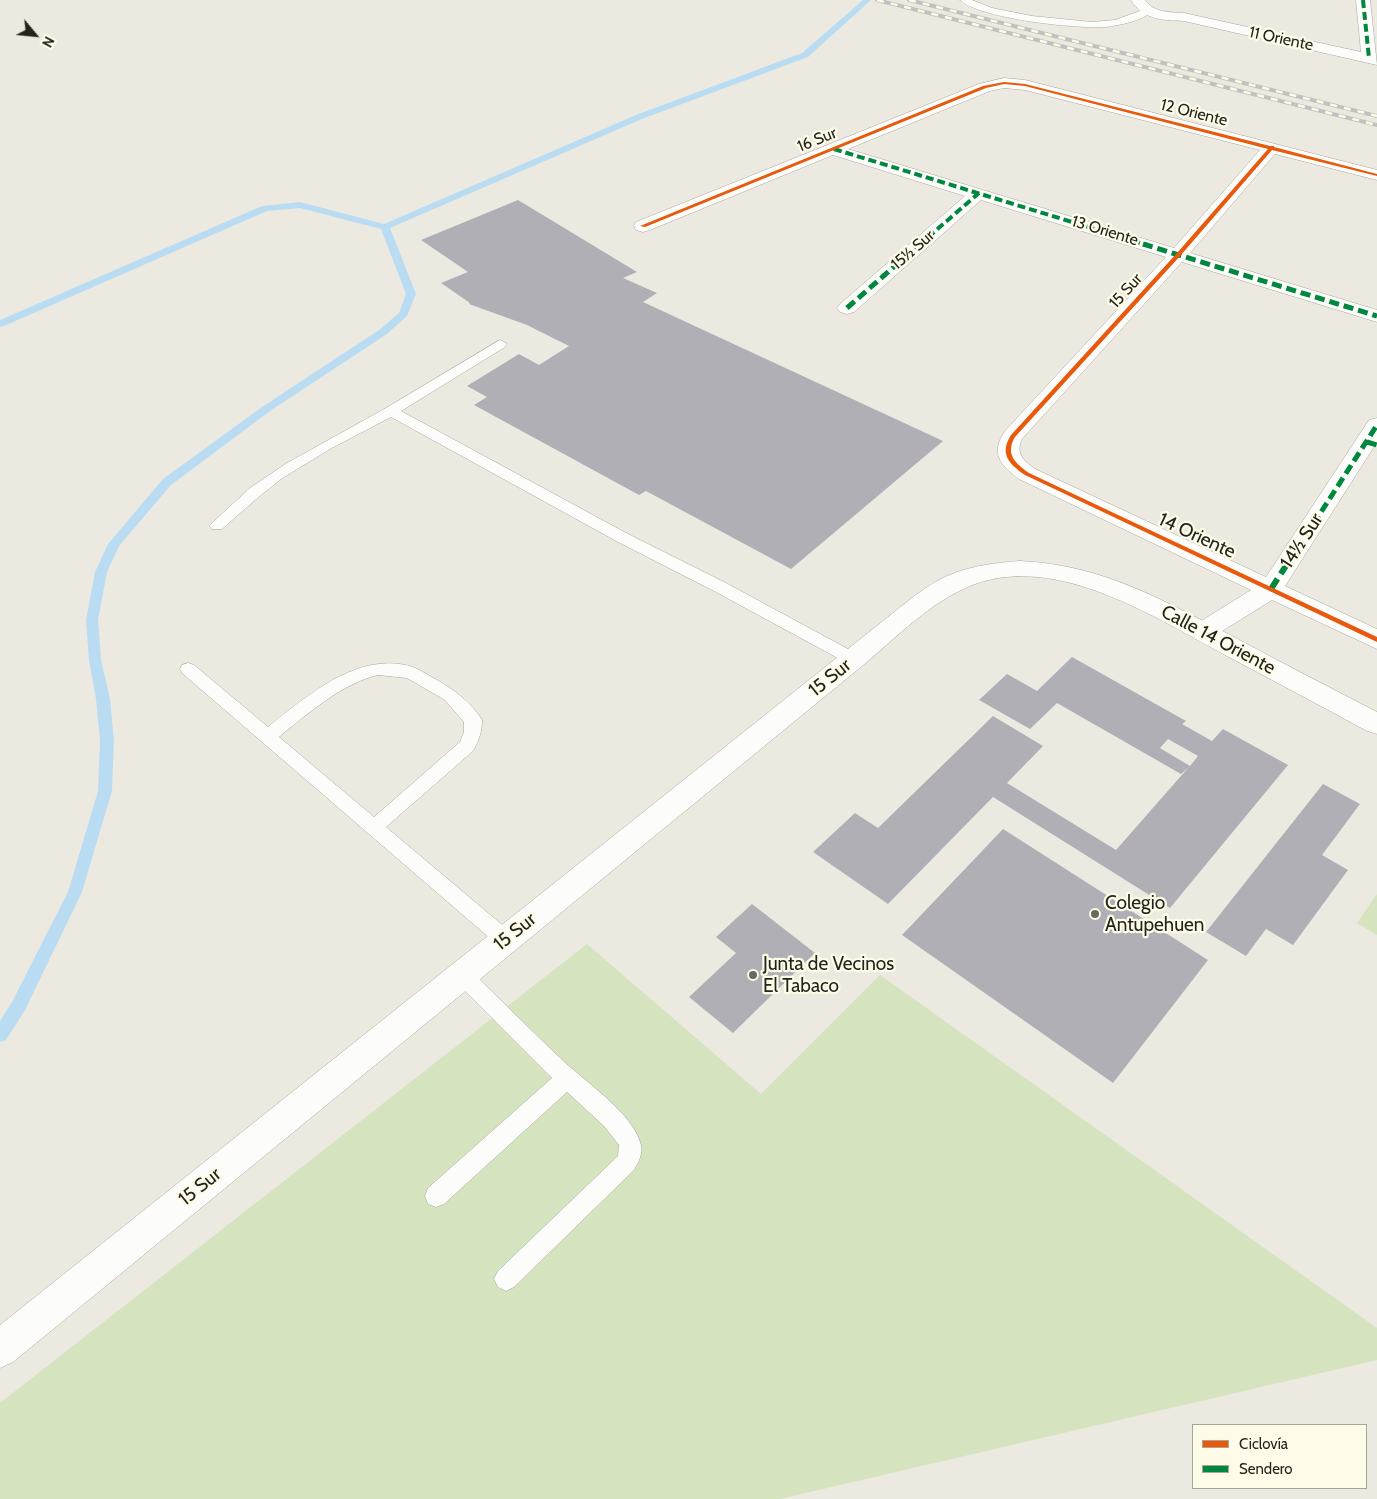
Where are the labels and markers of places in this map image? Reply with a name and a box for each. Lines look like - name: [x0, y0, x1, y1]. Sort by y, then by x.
- place label: Colegio Antupehuen: [1105, 892, 1204, 936]
- marker: Colegio Antupehuen: [1089, 908, 1101, 920]
- place label: Junta de Vecinos El Tabaco: [763, 953, 894, 997]
- marker: Junta de Vecinos El Tabaco: [747, 969, 759, 981]

